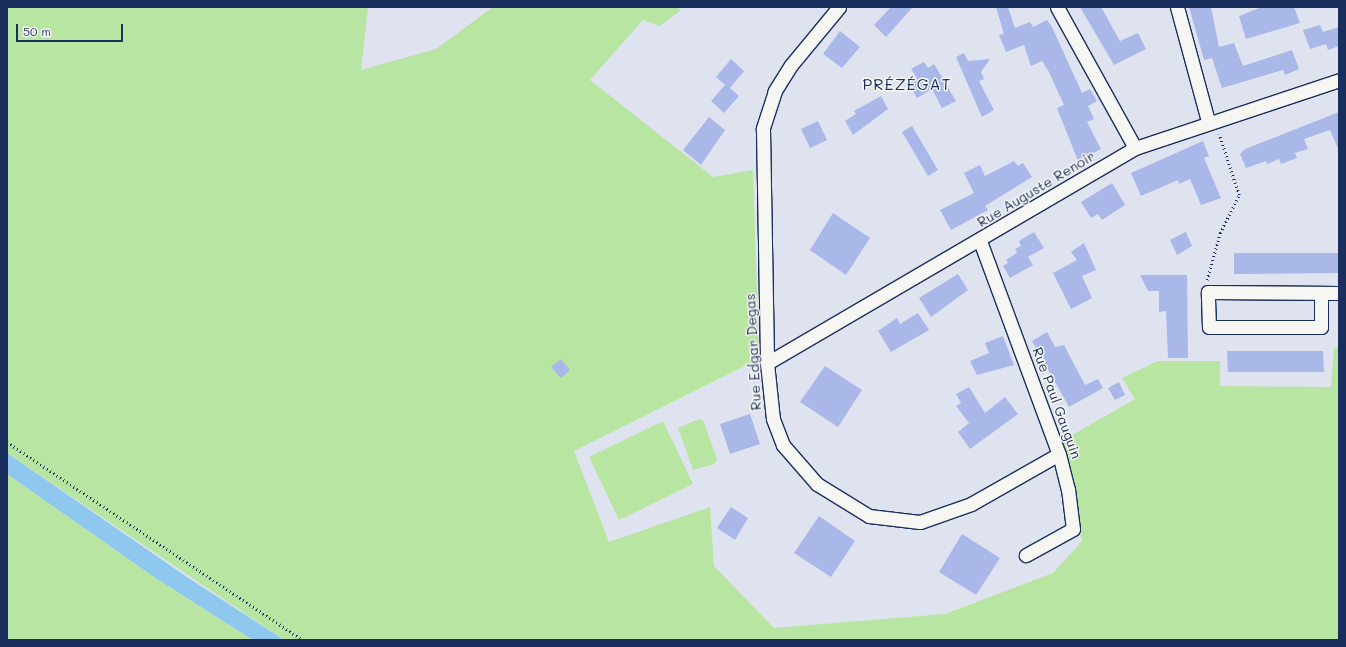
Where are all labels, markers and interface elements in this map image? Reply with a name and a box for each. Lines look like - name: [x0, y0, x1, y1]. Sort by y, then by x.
- scale bar: [18, 16, 125, 42]
- text: 50 m: [23, 23, 51, 39]
- district label: PRÉZÉGAT: [863, 74, 951, 94]
- street label: Rue Auguste Renoir: [974, 147, 1098, 231]
- street label: Rue Edgar Degas: [742, 293, 764, 411]
- street label: Rue Paul Gauguin: [1029, 345, 1085, 461]

